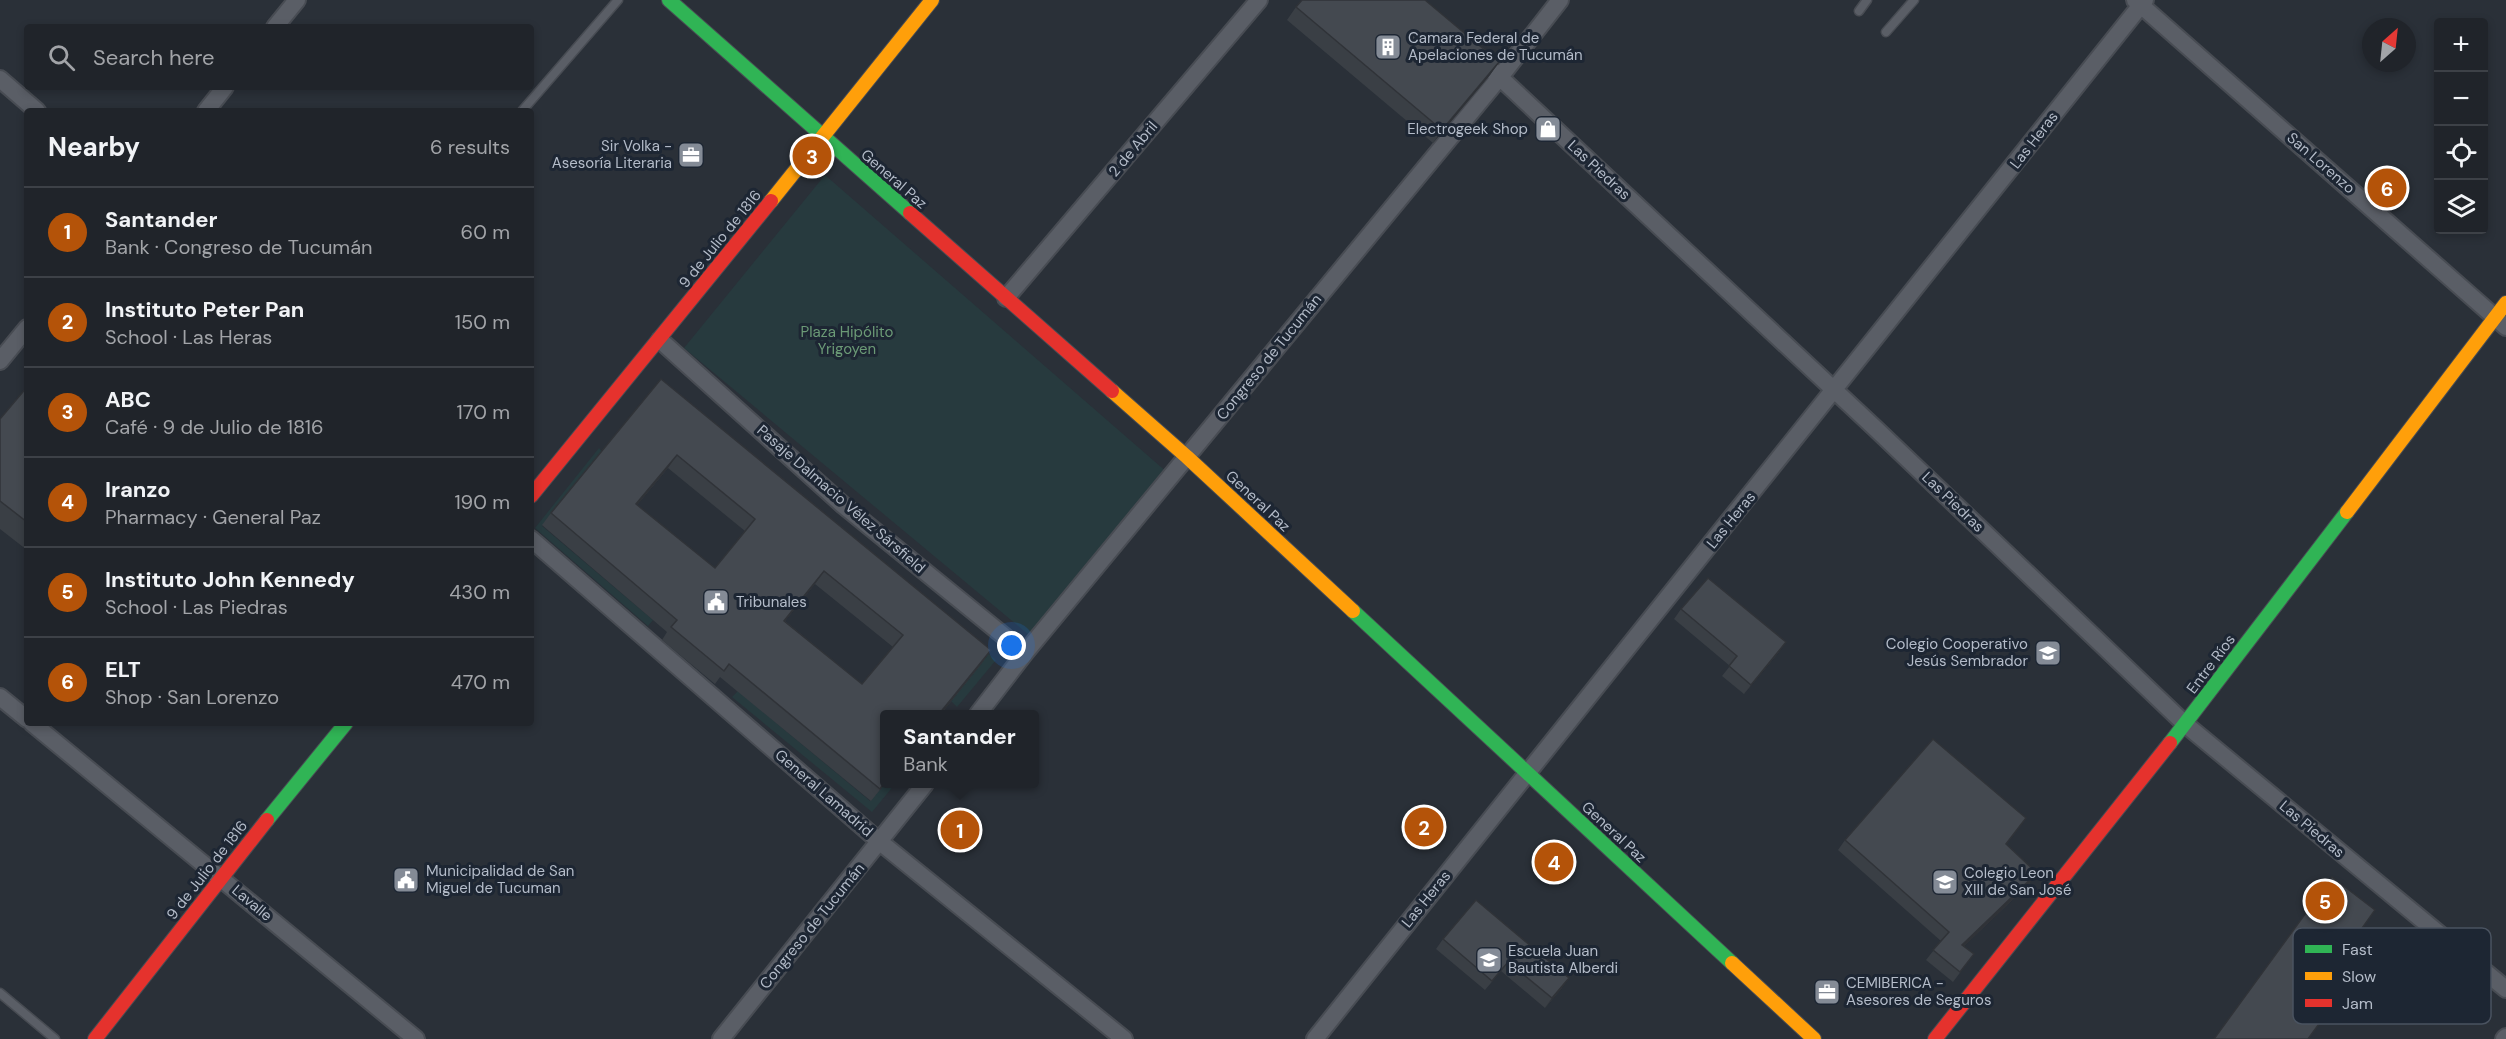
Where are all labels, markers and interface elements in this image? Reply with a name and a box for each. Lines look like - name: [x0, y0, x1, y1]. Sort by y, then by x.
- north arrow: [2362, 18, 2416, 72]
- map controls: [2434, 18, 2488, 234]
- button: +: [2434, 18, 2488, 72]
- search box: [24, 24, 534, 90]
- place label: Camara Federal de Apelaciones de Tucumán: [1408, 28, 1583, 65]
- building icon: Camara Federal de Apelaciones de Tucumán: [1373, 32, 1403, 62]
- icon: search: [45, 41, 78, 74]
- text: Search here: [93, 43, 214, 72]
- button: −: [2434, 72, 2488, 126]
- street label: Las Heras: [2005, 107, 2063, 173]
- shop icon: Electrogeek Shop: [1533, 114, 1563, 144]
- street label: 2 de Abril: [1104, 117, 1162, 181]
- place label: Electrogeek Shop: [1407, 119, 1528, 139]
- button: locate: [2434, 126, 2488, 180]
- street label: San Lorenzo: [2283, 128, 2359, 198]
- text: Nearby: [48, 130, 140, 164]
- text: 6 results: [430, 134, 510, 160]
- pin: 3: [792, 134, 832, 178]
- place label: Sir Volka - Asesoría Literaria: [552, 136, 672, 173]
- street label: Las Piedras: [1563, 136, 1635, 204]
- office icon: Sir Volka - Asesoría Literaria: [676, 140, 706, 170]
- street label: General Paz: [857, 145, 931, 213]
- pin: 6: [2368, 166, 2406, 210]
- button: layers: [2434, 180, 2488, 234]
- street label: 9 de Julio de 1816: [674, 186, 766, 292]
- text: Santander: [105, 205, 217, 234]
- text: 1: [64, 219, 71, 245]
- text: 60 m: [461, 219, 510, 245]
- text: Bank · Congreso de Tucumán: [105, 234, 373, 260]
- street label: Congreso de Tucumán: [1212, 290, 1326, 424]
- text: Instituto Peter Pan: [105, 295, 304, 324]
- text: 2: [62, 309, 73, 335]
- text: 150 m: [455, 309, 510, 335]
- park label: Plaza Hipólito Yrigoyen: [801, 322, 894, 359]
- text: School · Las Heras: [105, 324, 272, 350]
- text: ABC: [105, 385, 151, 414]
- text: 3: [61, 399, 74, 425]
- text: 170 m: [457, 399, 510, 425]
- text: Café · 9 de Julio de 1816: [105, 414, 324, 440]
- street label: Pasaje Dalmacio Vélez Sársfield: [753, 420, 929, 578]
- street label: General Paz: [1221, 466, 1295, 536]
- street label: Las Piedras: [1918, 467, 1988, 537]
- text: Iranzo: [105, 475, 171, 504]
- street label: Las Heras: [1702, 487, 1760, 553]
- text: 4: [61, 489, 74, 515]
- text: 190 m: [454, 489, 510, 515]
- text: Pharmacy · General Paz: [105, 504, 321, 530]
- text: Instituto John Kennedy: [105, 565, 355, 594]
- text: 5: [61, 579, 74, 605]
- text: 430 m: [449, 579, 510, 605]
- public building icon: Tribunales: [701, 587, 731, 617]
- place label: Tribunales: [736, 592, 807, 612]
- text: School · Las Piedras: [105, 594, 288, 620]
- street label: Entre Ríos: [2182, 630, 2240, 698]
- your location: [997, 631, 1026, 660]
- place label: Colegio Cooperativo Jesús Sembrador: [1886, 634, 2028, 671]
- school or university icon: Colegio Cooperativo Jesús Sembrador: [2033, 638, 2063, 668]
- text: ELT: [105, 655, 141, 684]
- text: 6: [61, 669, 74, 695]
- text: 470 m: [451, 669, 510, 695]
- text: Shop · San Lorenzo: [105, 684, 279, 710]
- popup: [880, 710, 1039, 788]
- text: Santander: [903, 722, 1016, 751]
- street label: General Lamadrid: [771, 745, 877, 841]
- text: Bank: [903, 751, 948, 777]
- street label: Las Piedras: [2275, 796, 2349, 862]
- street label: General Paz: [1577, 797, 1651, 867]
- pin: 2: [1404, 804, 1444, 850]
- pin: 1: [940, 808, 980, 852]
- street label: 9 de Julio de 1816: [162, 816, 252, 924]
- pin: 4: [1534, 840, 1574, 884]
- street label: Congreso de Tucumán: [755, 859, 869, 993]
- place label: Municipalidad de San Miguel de Tucuman: [426, 861, 574, 898]
- place label: Colegio Leon XIII de San José: [1964, 863, 2071, 900]
- public building icon: Municipalidad de San Miguel de Tucuman: [391, 865, 421, 895]
- street label: Las Heras: [1397, 866, 1455, 932]
- school or university icon: Colegio Leon XIII de San José: [1930, 867, 1960, 897]
- pin: 5: [2306, 878, 2344, 924]
- street label: Lavalle: [228, 880, 276, 926]
- legend: [2293, 928, 2491, 1024]
- text: Fast: [2342, 939, 2373, 960]
- place label: Escuela Juan Bautista Alberdi: [1508, 941, 1618, 978]
- school or university icon: Escuela Juan Bautista Alberdi: [1474, 945, 1504, 975]
- text: Slow: [2342, 966, 2376, 987]
- place label: CEMIBERICA - Asesores de Seguros: [1846, 973, 1992, 1010]
- office icon: CEMIBERICA - Asesores de Seguros: [1812, 977, 1842, 1007]
- text: Jam: [2342, 993, 2373, 1014]

